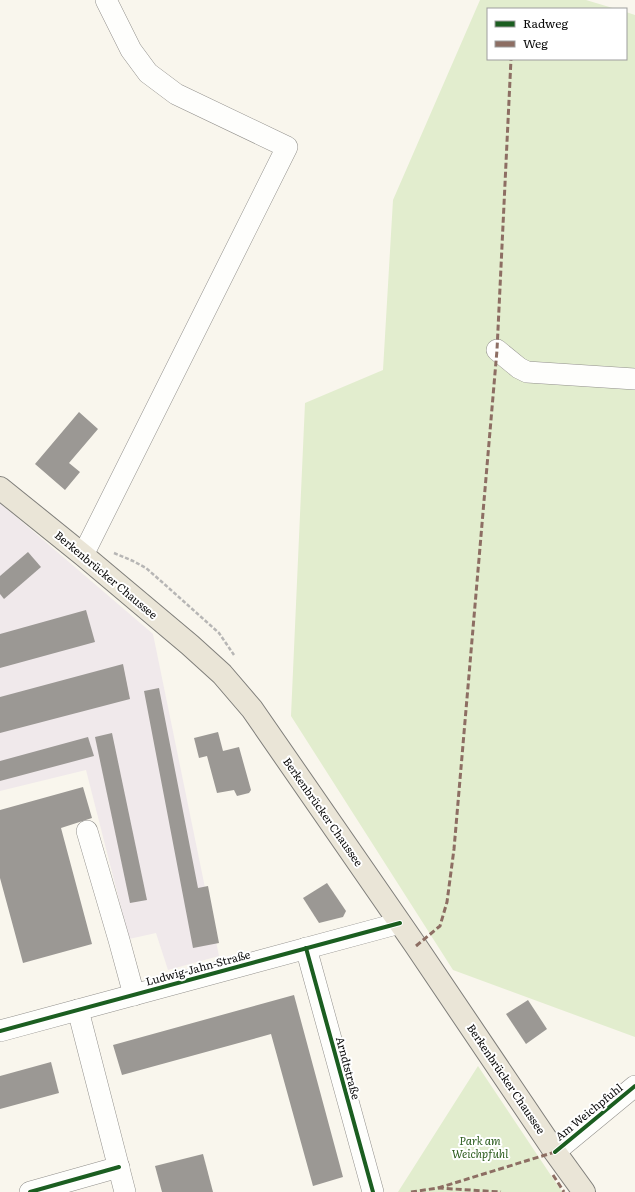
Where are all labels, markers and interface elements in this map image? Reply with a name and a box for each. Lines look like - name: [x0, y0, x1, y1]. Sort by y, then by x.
- legend: [487, 8, 627, 60]
- text: Radweg: [523, 14, 568, 32]
- text: Weg: [523, 34, 548, 52]
- street label: Berkenbrücker Chaussee: [52, 526, 162, 622]
- street label: Berkenbrücker Chaussee: [280, 754, 368, 869]
- street label: Ludwig-Jahn-Straße: [144, 945, 252, 989]
- street label: Berkenbrücker Chaussee: [464, 1020, 550, 1137]
- street label: Arndtstraße: [333, 1035, 365, 1101]
- street label: Am Weichpfuhl: [551, 1079, 626, 1143]
- park label: Park am Weichpfuhl: [452, 1132, 509, 1161]

